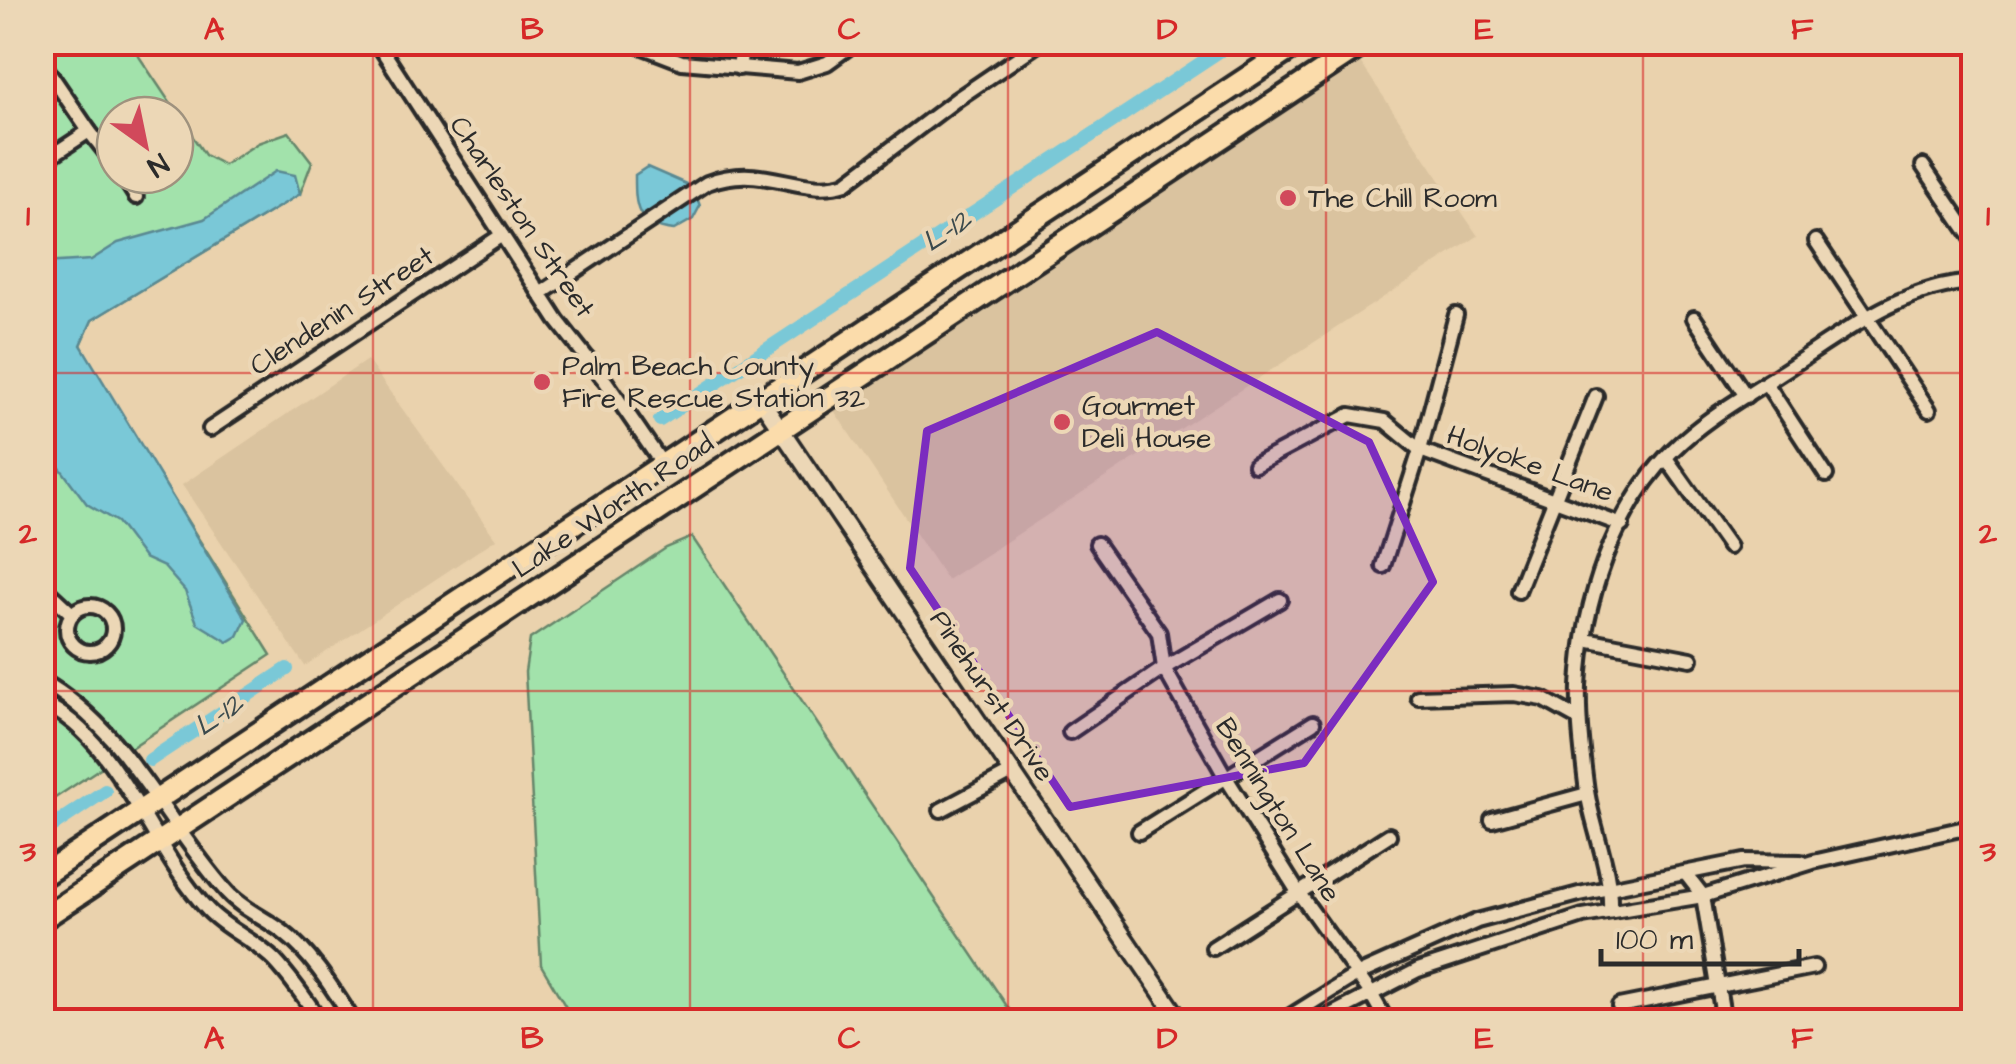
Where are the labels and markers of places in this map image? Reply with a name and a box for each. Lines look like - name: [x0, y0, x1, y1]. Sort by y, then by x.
- place label: The Chill Room: [1308, 179, 1497, 218]
- marker: The Chill Room: [1277, 187, 1299, 209]
- place label: Palm Beach County Fire Rescue Station 32: [562, 347, 865, 418]
- marker: Palm Beach County Fire Rescue Station 32: [531, 371, 553, 393]
- place label: Gourmet Deli House: [1082, 387, 1211, 458]
- marker: Gourmet Deli House: [1051, 411, 1073, 433]

